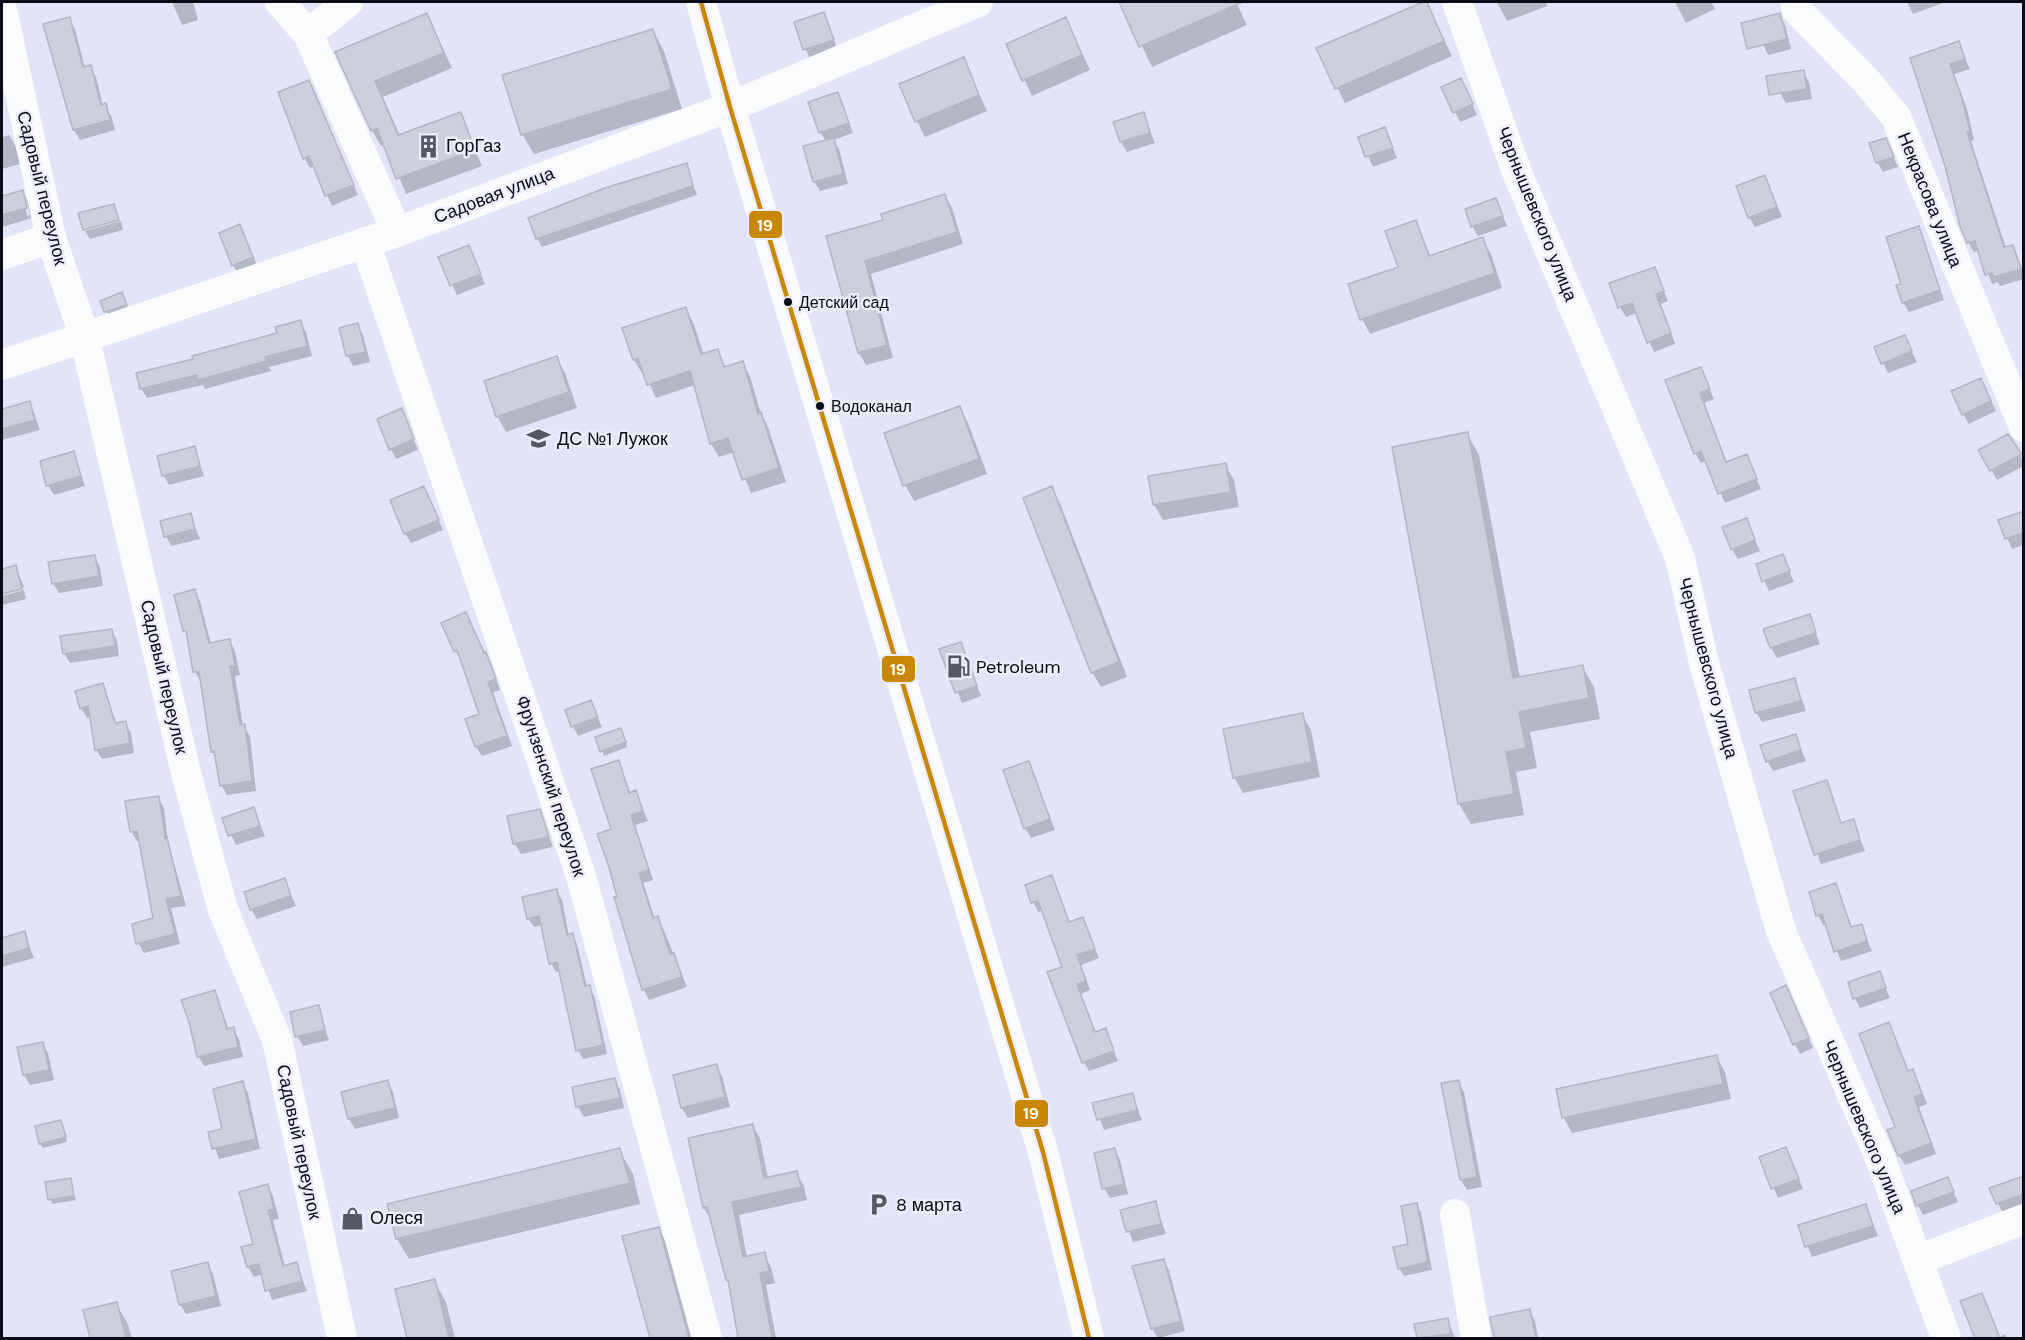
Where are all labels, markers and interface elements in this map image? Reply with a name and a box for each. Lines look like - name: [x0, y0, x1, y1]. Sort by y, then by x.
- street label: Садовый переулок: [11, 109, 73, 268]
- street label: Чернышевского улица: [1491, 123, 1583, 306]
- street label: Некрасова улица: [1892, 129, 1968, 272]
- building icon: ГорГаз: [415, 133, 441, 159]
- place label: ГорГаз: [446, 134, 501, 158]
- street label: Садовая улица: [430, 161, 559, 229]
- line badge: 19: [748, 210, 783, 239]
- text: 19: [757, 215, 773, 236]
- place label: Детский сад: [799, 292, 889, 313]
- marker: Детский сад: [782, 296, 794, 308]
- place label: Водоканал: [831, 396, 912, 417]
- marker: Водоканал: [814, 400, 826, 412]
- school or university icon: ДС №1 Лужок: [526, 426, 552, 452]
- place label: ДС №1 Лужок: [557, 427, 668, 451]
- street label: Чернышевского улица: [1672, 575, 1744, 762]
- street label: Садовый переулок: [135, 597, 193, 757]
- fuel station icon: Petroleum: [945, 654, 971, 680]
- line badge: 19: [881, 655, 916, 683]
- place label: Petroleum: [976, 655, 1060, 679]
- text: 19: [890, 659, 906, 680]
- street label: Фрунзенский переулок: [510, 692, 592, 880]
- street label: Чернышевского улица: [1817, 1037, 1912, 1218]
- street label: Садовый переулок: [271, 1062, 327, 1222]
- line badge: 19: [1014, 1099, 1049, 1128]
- text: 19: [1023, 1103, 1039, 1124]
- parking icon: 8 марта: [865, 1192, 891, 1218]
- place label: 8 марта: [896, 1193, 963, 1217]
- shop icon: Олеся: [339, 1205, 365, 1231]
- place label: Олеся: [370, 1206, 423, 1230]

